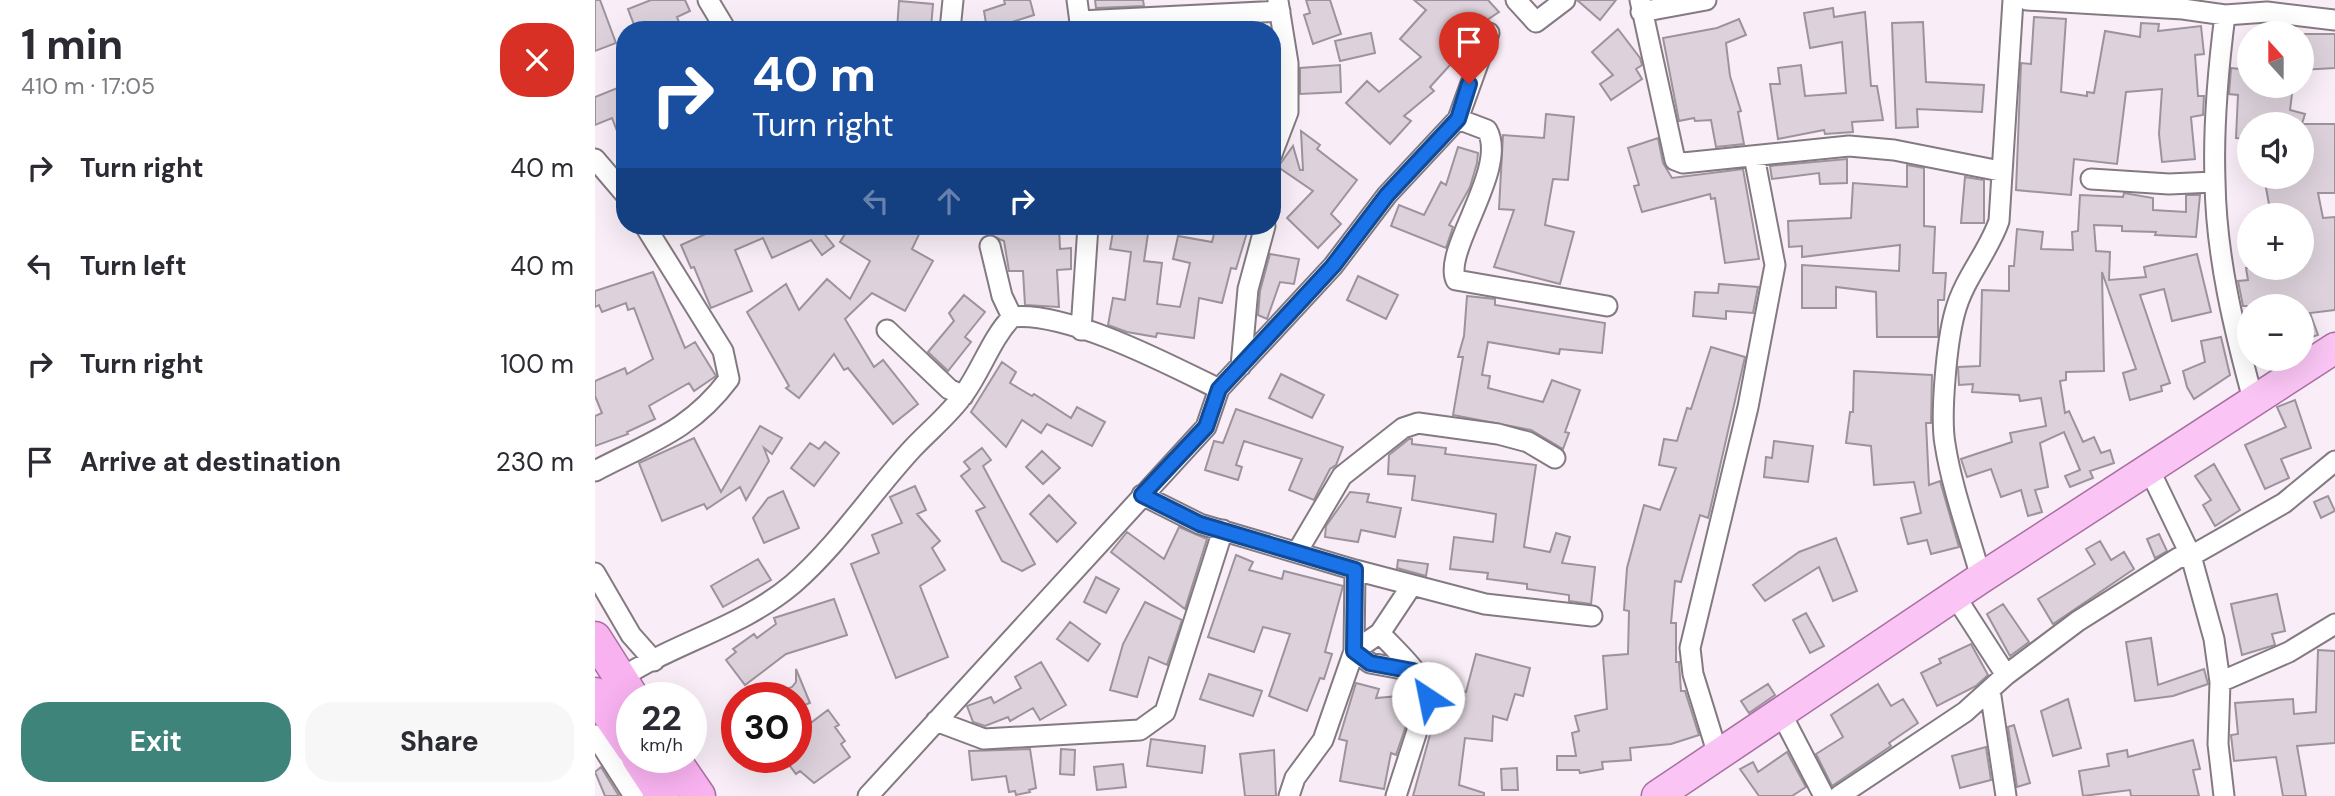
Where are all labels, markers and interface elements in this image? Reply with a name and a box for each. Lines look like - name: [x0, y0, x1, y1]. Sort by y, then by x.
- pin: [1439, 12.0, 1499, 84]
- text: 1 min: [21, 17, 123, 72]
- north arrow: [2237, 21, 2313, 98]
- map controls: [2237, 21, 2314, 371]
- button: close: [500, 23, 574, 97]
- icon: arrive: [1450, 23, 1488, 61]
- text: 40 m: [752, 42, 876, 106]
- icon: right: [637, 49, 728, 140]
- text: 410 m · 17:05: [21, 71, 155, 101]
- text: Turn right: [752, 104, 894, 146]
- button: sound: [2237, 112, 2314, 189]
- icon: right: [21, 149, 59, 187]
- text: Turn right: [80, 151, 204, 185]
- text: 40 m: [510, 151, 574, 185]
- icon: left: [857, 182, 895, 220]
- icon: ahead: [930, 182, 968, 220]
- icon: right: [1003, 182, 1041, 220]
- button: +: [2237, 203, 2314, 280]
- icon: left: [21, 247, 59, 285]
- text: Turn left: [80, 249, 187, 283]
- text: 40 m: [510, 249, 574, 283]
- button: −: [2237, 294, 2314, 371]
- icon: right: [21, 345, 59, 383]
- text: Turn right: [80, 347, 204, 381]
- text: 100 m: [500, 347, 574, 381]
- icon: arrive: [21, 443, 59, 481]
- text: Arrive at destination: [80, 445, 341, 479]
- text: 230 m: [496, 445, 574, 479]
- position arrow: [1391, 661, 1465, 735]
- speed limit sign: 30: [721, 682, 812, 773]
- text: 22: [641, 695, 682, 741]
- button: Exit: [21, 702, 291, 782]
- button: Share: [305, 702, 574, 782]
- text: km/h: [640, 733, 683, 757]

